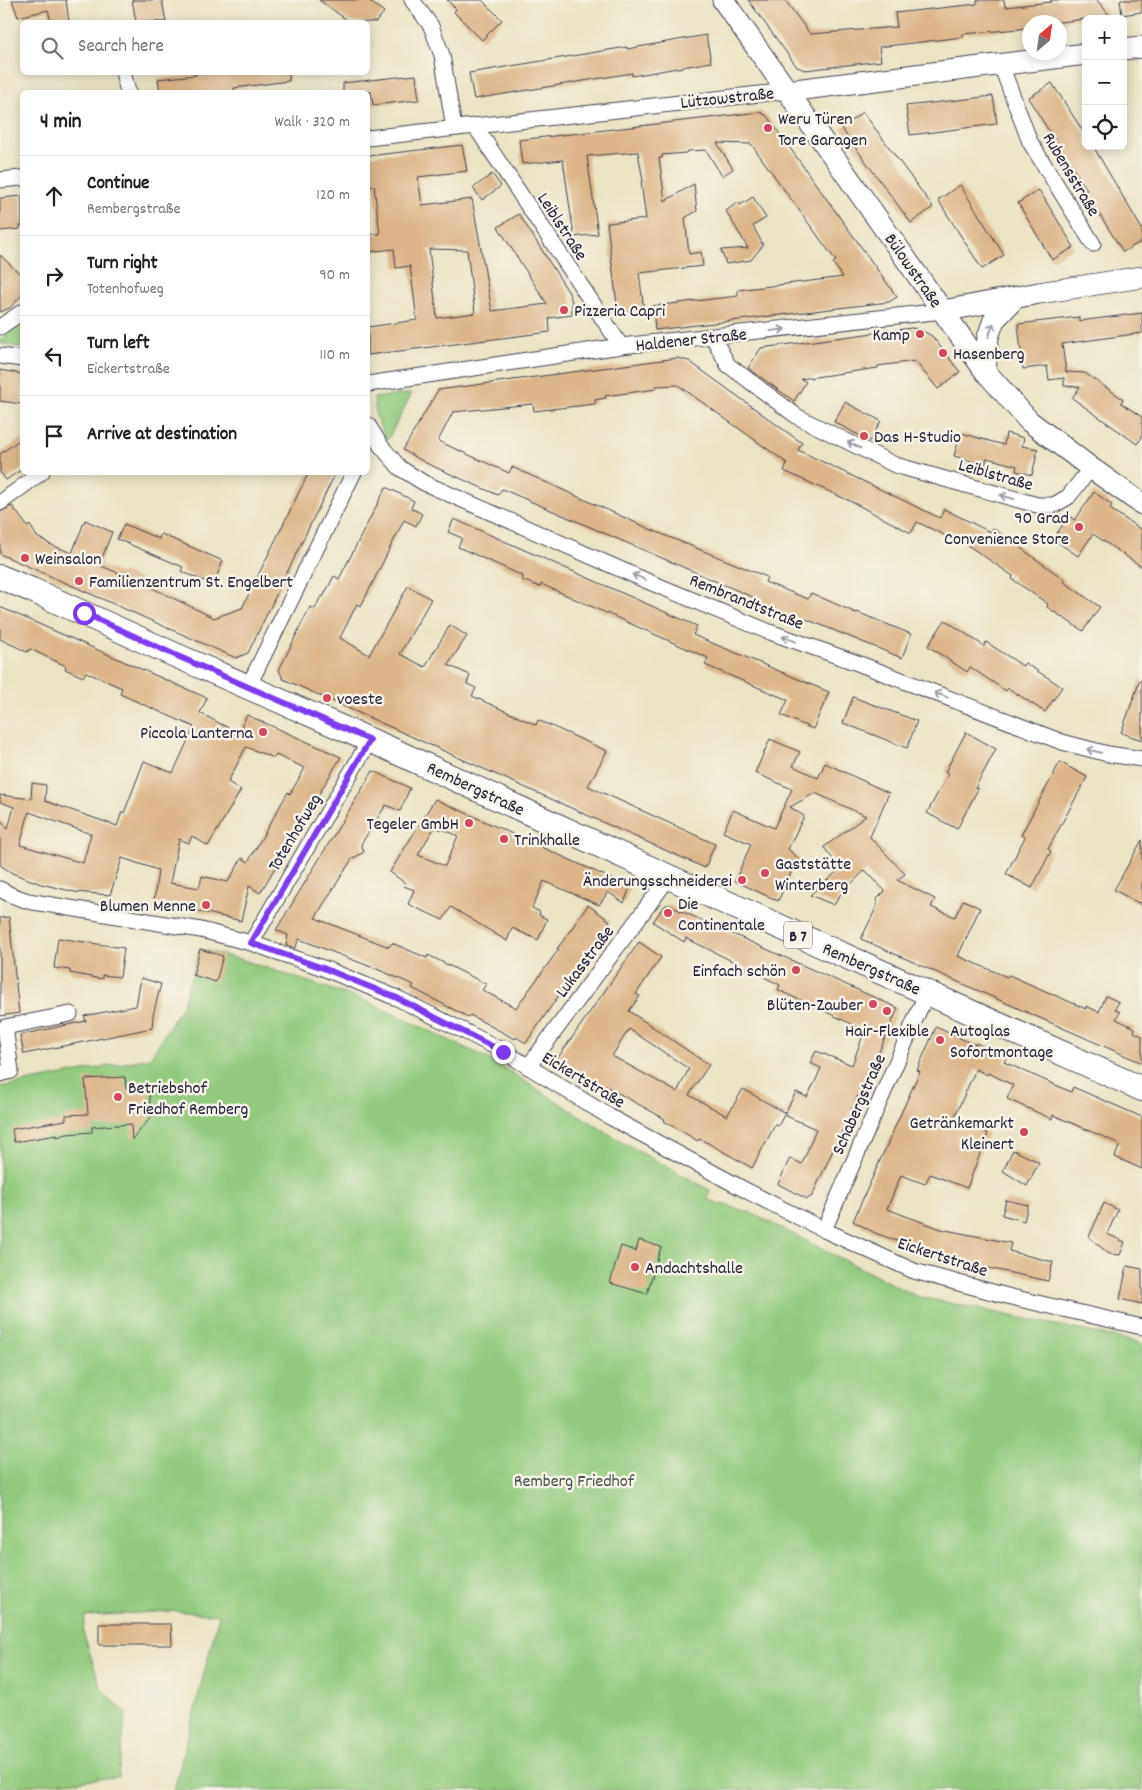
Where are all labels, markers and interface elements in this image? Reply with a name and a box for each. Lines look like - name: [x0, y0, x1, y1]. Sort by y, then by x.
- north arrow: [1022, 15, 1067, 60]
- map controls: [1082, 15, 1127, 150]
- button: +: [1082, 15, 1127, 60]
- search box: [20, 20, 370, 75]
- icon: search: [38, 34, 66, 62]
- text: Search here: [78, 34, 164, 61]
- button: −: [1082, 60, 1127, 105]
- street label: Lützowstraße: [679, 82, 775, 117]
- button: locate: [1082, 105, 1127, 150]
- text: 4 min: [40, 108, 82, 138]
- place label: Weru Türen Tore Garagen: [778, 108, 867, 154]
- text: Walk · 320 m: [274, 111, 350, 134]
- marker: Weru Türen Tore Garagen: [762, 122, 774, 134]
- street label: Rubensstraße: [1035, 129, 1105, 222]
- text: Continue: [87, 171, 149, 198]
- icon: ahead: [40, 182, 68, 210]
- text: 120 m: [316, 184, 350, 207]
- street label: Leiblstraße: [530, 188, 592, 266]
- text: Rembergstraße: [87, 198, 180, 221]
- street label: Bülowstraße: [877, 229, 947, 314]
- text: Turn right: [87, 251, 158, 278]
- icon: right: [40, 262, 68, 290]
- text: 90 m: [319, 264, 350, 287]
- text: Totenhofweg: [87, 278, 164, 301]
- place label: Pizzeria Capri: [574, 300, 665, 325]
- marker: Pizzeria Capri: [558, 304, 570, 316]
- street label: Haldener Straße: [635, 323, 748, 360]
- one-way arrow: [987, 323, 996, 338]
- place label: Kamp: [873, 324, 910, 349]
- one-way arrow: [770, 325, 786, 335]
- marker: Kamp: [914, 328, 926, 340]
- text: Turn left: [87, 331, 150, 358]
- icon: left: [40, 342, 68, 370]
- place label: Hasenberg: [953, 343, 1025, 368]
- text: 110 m: [320, 344, 350, 367]
- marker: Hasenberg: [937, 347, 949, 359]
- text: Eickertstraße: [87, 358, 170, 381]
- icon: arrive: [40, 422, 68, 450]
- text: Arrive at destination: [87, 422, 237, 449]
- place label: Das H-Studio: [874, 426, 961, 451]
- marker: Das H-Studio: [858, 430, 870, 442]
- one-way arrow: [846, 440, 861, 450]
- street label: Leiblstraße: [955, 454, 1036, 499]
- one-way arrow: [1000, 491, 1016, 501]
- place label: 90 Grad Convenience Store: [944, 507, 1069, 553]
- marker: 90 Grad Convenience Store: [1073, 521, 1085, 533]
- place label: Weinsalon: [35, 548, 102, 573]
- marker: Weinsalon: [19, 552, 31, 564]
- street label: Rembrandtstraße: [685, 569, 807, 638]
- place label: Familienzentrum St. Engelbert: [89, 571, 293, 596]
- one-way arrow: [632, 571, 647, 581]
- marker: Familienzentrum St. Engelbert: [73, 575, 85, 587]
- route start: [73, 602, 96, 625]
- one-way arrow: [782, 634, 797, 643]
- place label: voeste: [337, 688, 383, 713]
- one-way arrow: [934, 690, 950, 699]
- marker: voeste: [321, 692, 333, 704]
- place label: Piccola Lanterna: [140, 722, 254, 747]
- marker: Piccola Lanterna: [257, 726, 269, 738]
- one-way arrow: [1086, 746, 1102, 755]
- street label: Rembergstraße: [422, 757, 528, 824]
- street label: Totenhofweg: [263, 790, 329, 877]
- place label: Tegeler GmbH: [367, 813, 459, 838]
- marker: Tegeler GmbH: [463, 817, 475, 829]
- place label: Trinkhalle: [514, 829, 580, 854]
- marker: Trinkhalle: [498, 833, 510, 845]
- place label: Gaststätte Winterberg: [775, 853, 851, 899]
- marker: Gaststätte Winterberg: [759, 867, 771, 879]
- place label: Änderungsschneiderei: [583, 870, 732, 895]
- marker: Änderungsschneiderei: [736, 874, 748, 886]
- place label: Die Continentale: [678, 893, 765, 939]
- place label: Blumen Menne: [100, 895, 196, 920]
- marker: Blumen Menne: [200, 899, 212, 911]
- marker: Die Continentale: [662, 907, 674, 919]
- street label: Lukasstraße: [551, 921, 621, 1004]
- road number: B 7: [784, 922, 812, 948]
- street label: Rembergstraße: [818, 937, 924, 1003]
- place label: Einfach schön: [692, 960, 786, 985]
- marker: Einfach schön: [790, 964, 802, 976]
- place label: Blüten-Zauber: [767, 994, 863, 1019]
- marker: Blüten-Zauber: [867, 998, 879, 1010]
- marker: Hair-Flexible: [881, 1005, 893, 1017]
- place label: Hair-Flexible: [845, 1020, 929, 1045]
- place label: Autoglas Sofortmontage: [950, 1020, 1053, 1066]
- marker: Autoglas Sofortmontage: [934, 1034, 946, 1046]
- route end: [492, 1041, 515, 1064]
- street label: Eickertstraße: [536, 1046, 629, 1116]
- street label: Schabergstraße: [827, 1051, 894, 1159]
- place label: Betriebshof Friedhof Remberg: [128, 1077, 249, 1123]
- marker: Betriebshof Friedhof Remberg: [112, 1091, 124, 1103]
- place label: Getränkemarkt Kleinert: [910, 1112, 1014, 1158]
- marker: Getränkemarkt Kleinert: [1018, 1126, 1030, 1138]
- street label: Eickertstraße: [894, 1232, 990, 1285]
- place label: Andachtshalle: [645, 1257, 743, 1282]
- marker: Andachtshalle: [629, 1261, 641, 1273]
- park label: Remberg Friedhof: [514, 1470, 635, 1495]

